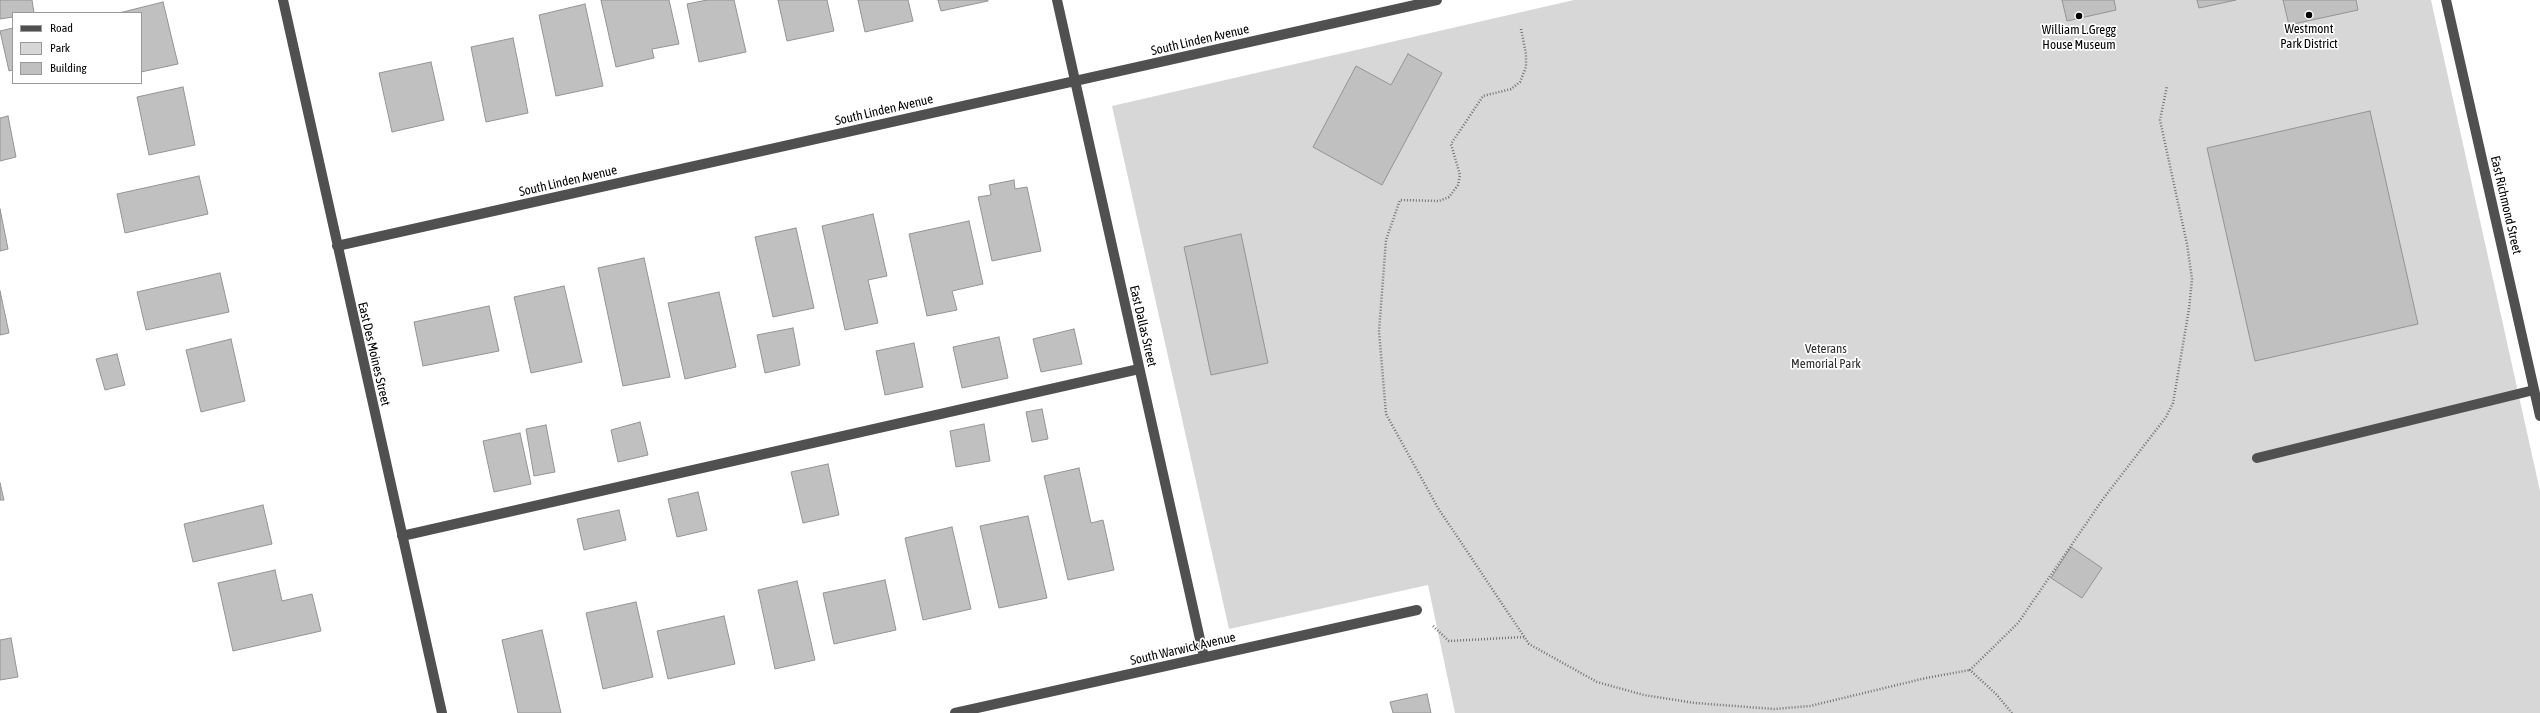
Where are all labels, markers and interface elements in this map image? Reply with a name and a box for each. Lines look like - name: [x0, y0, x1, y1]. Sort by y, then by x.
- marker: Westmont Park District: [2304, 10, 2314, 20]
- marker: William L.Gregg House Museum: [2074, 11, 2084, 21]
- legend: [12, 12, 142, 84]
- text: Road: [50, 21, 73, 35]
- street label: South Linden Avenue: [1149, 21, 1251, 59]
- place label: Westmont Park District: [2280, 21, 2338, 52]
- place label: William L.Gregg House Museum: [2042, 22, 2116, 53]
- text: Park: [50, 41, 70, 55]
- text: Building: [50, 61, 87, 75]
- street label: South Linden Avenue: [833, 91, 935, 129]
- street label: East Richmond Street: [2487, 154, 2525, 256]
- street label: South Linden Avenue: [517, 162, 619, 200]
- street label: East Dallas Street: [1126, 284, 1160, 368]
- street label: East Des Moines Street: [354, 301, 394, 407]
- park label: Veterans Memorial Park: [1791, 341, 1861, 372]
- street label: South Warwick Avenue: [1129, 629, 1237, 669]

